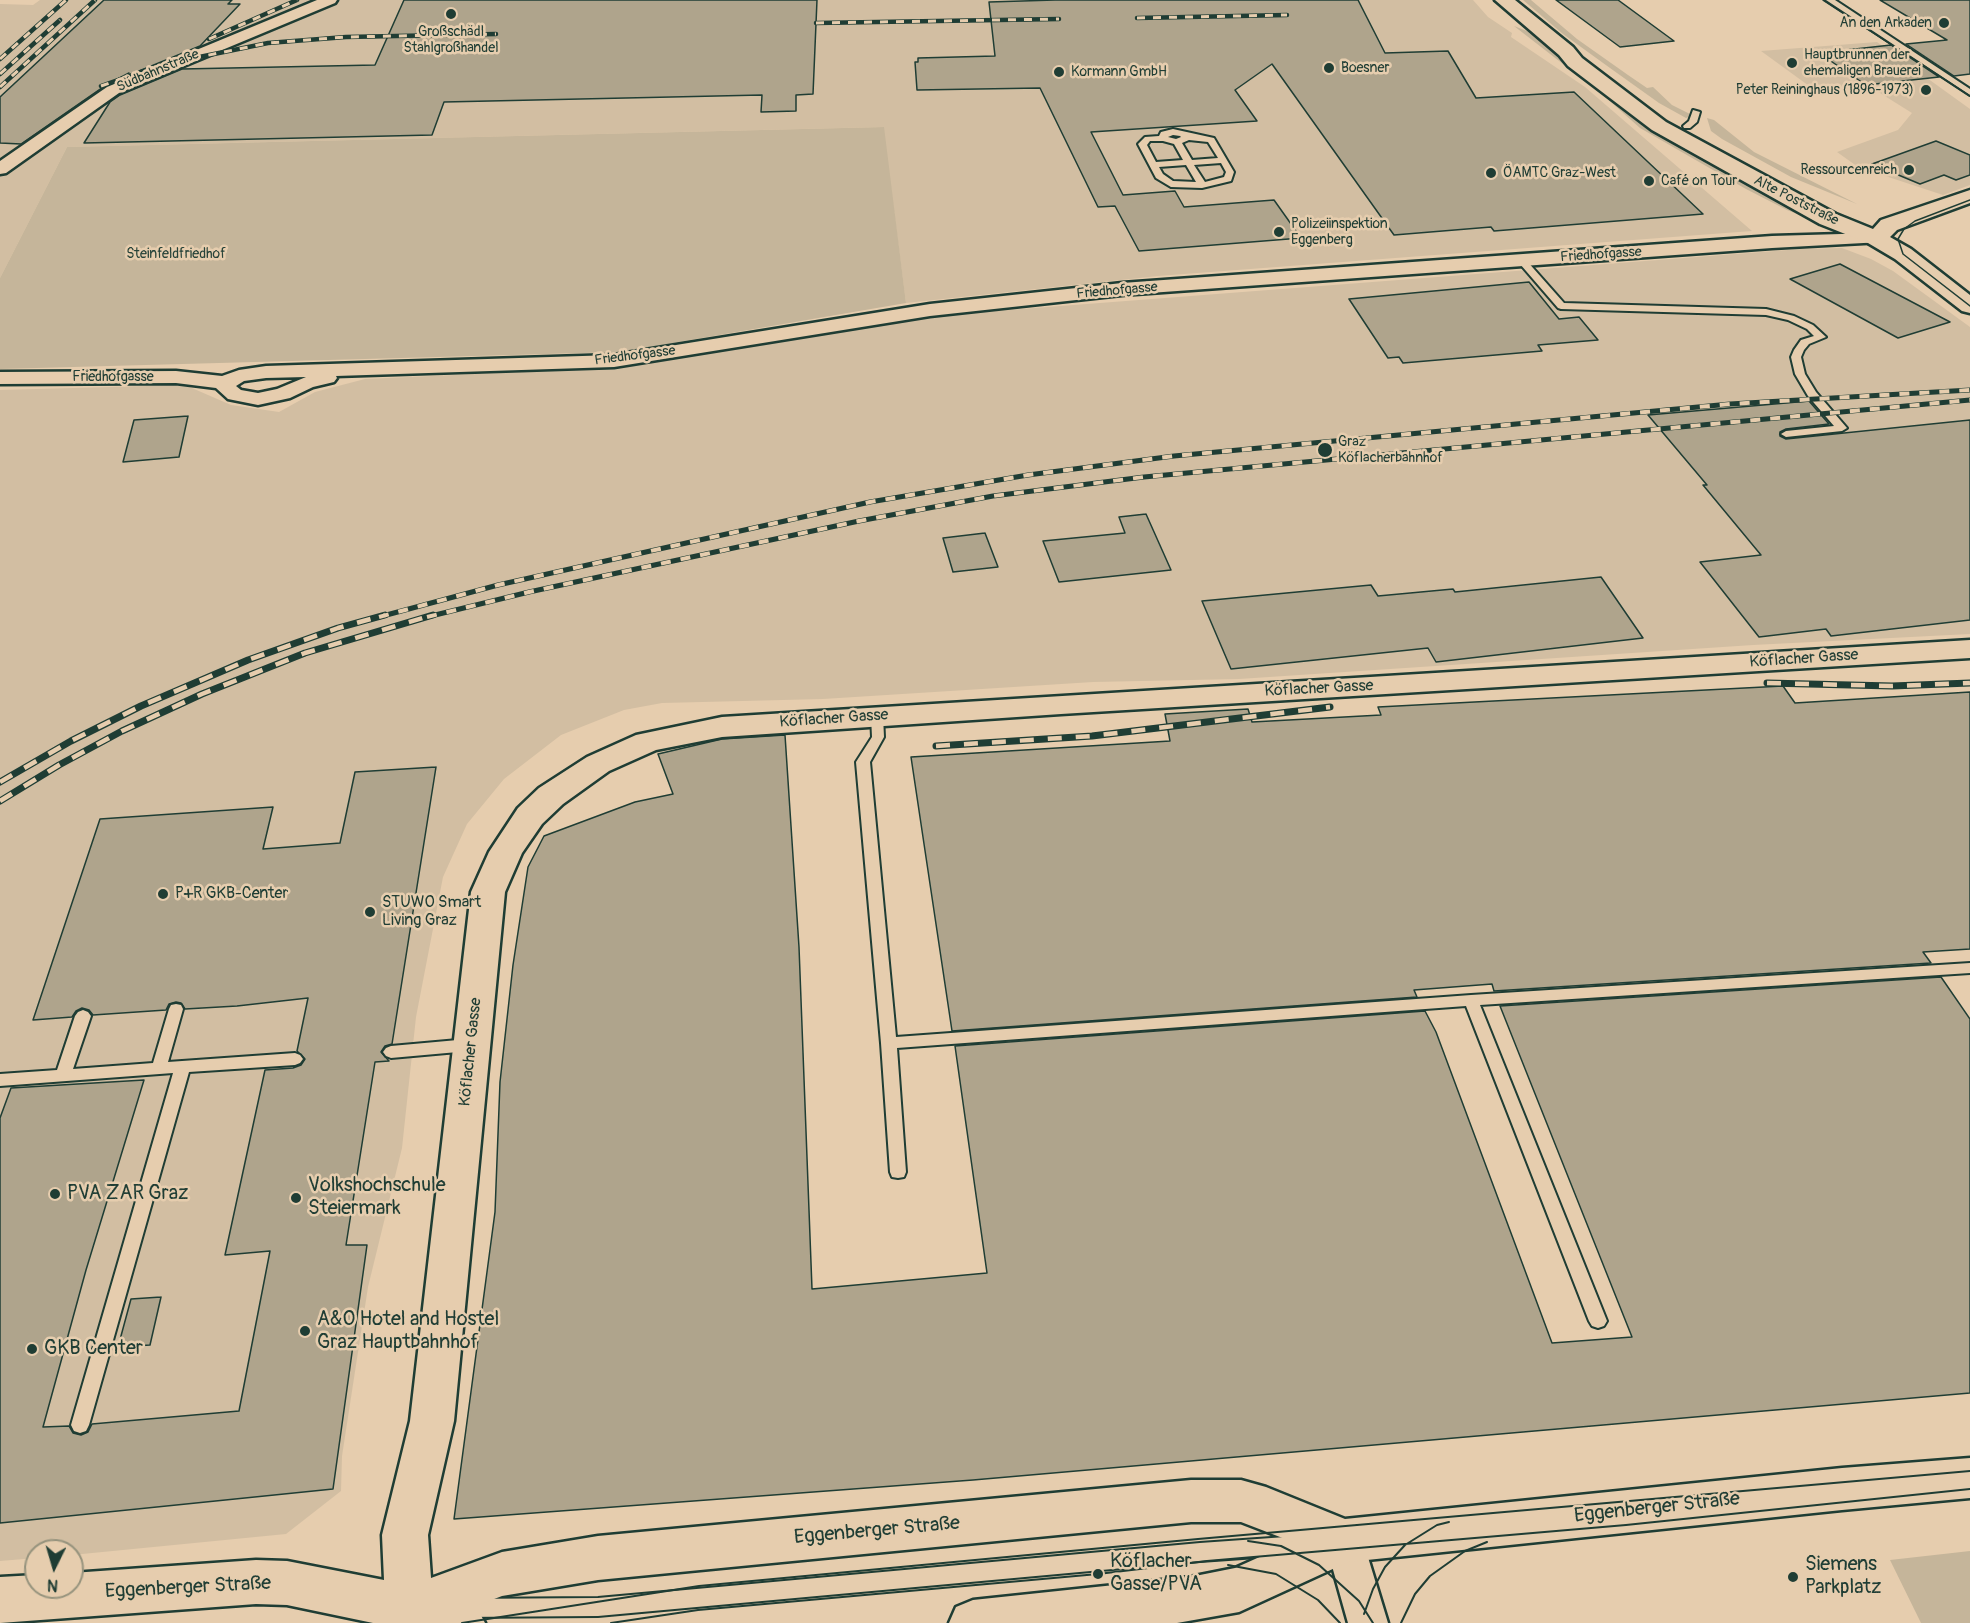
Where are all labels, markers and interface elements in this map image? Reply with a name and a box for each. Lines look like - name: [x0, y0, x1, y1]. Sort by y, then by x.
- marker: Großschädl Stahlgroßhandel: [444, 7, 458, 21]
- place label: An den Arkaden: [1839, 15, 1932, 31]
- marker: An den Arkaden: [1937, 16, 1951, 30]
- place label: Großschädl Stahlgroßhandel: [404, 24, 498, 56]
- street label: Südbahnstraße: [114, 46, 202, 96]
- place label: Hauptbrunnen der ehemaligen Brauerei: [1804, 47, 1921, 80]
- marker: Hauptbrunnen der ehemaligen Brauerei: [1785, 56, 1799, 70]
- place label: Boesner: [1341, 60, 1389, 76]
- marker: Boesner: [1322, 61, 1336, 75]
- place label: Kormann GmbH: [1071, 64, 1167, 80]
- marker: Kormann GmbH: [1052, 65, 1066, 79]
- place label: Peter Reininghaus (1896-1973): [1736, 82, 1914, 98]
- marker: Peter Reininghaus (1896-1973): [1919, 83, 1933, 97]
- place label: Ressourcenreich: [1800, 162, 1897, 178]
- marker: Ressourcenreich: [1902, 163, 1916, 177]
- place label: ÖAMTC Graz-West: [1503, 165, 1616, 181]
- marker: ÖAMTC Graz-West: [1484, 166, 1498, 180]
- street label: Alte Poststraße: [1751, 172, 1841, 230]
- place label: Café on Tour: [1661, 173, 1737, 189]
- marker: Café on Tour: [1642, 174, 1656, 188]
- place label: Polizeiinspektion Eggenberg: [1291, 216, 1388, 249]
- marker: Polizeiinspektion Eggenberg: [1272, 225, 1286, 239]
- street label: Friedhofgasse: [1560, 244, 1642, 266]
- park label: Steinfeldfriedhof: [126, 246, 226, 262]
- street label: Friedhofgasse: [1076, 279, 1158, 303]
- street label: Friedhofgasse: [594, 343, 676, 369]
- street label: Friedhofgasse: [72, 369, 154, 385]
- place label: Graz Köflacherbahnhof: [1338, 434, 1443, 466]
- marker: Graz Köflacherbahnhof: [1316, 441, 1334, 459]
- street label: Köflacher Gasse: [1749, 646, 1859, 672]
- street label: Köflacher Gasse: [1264, 677, 1374, 701]
- street label: Köflacher Gasse: [779, 706, 889, 732]
- place label: P+R GKB-Center: [175, 884, 288, 904]
- marker: P+R GKB-Center: [156, 887, 170, 901]
- place label: STUWO Smart Living Graz: [382, 893, 481, 931]
- marker: STUWO Smart Living Graz: [363, 905, 377, 919]
- street label: Köflacher Gasse: [456, 997, 486, 1107]
- place label: Volkshochschule Steiermark: [308, 1174, 446, 1221]
- place label: PVA ZAR Graz: [67, 1182, 188, 1206]
- marker: PVA ZAR Graz: [48, 1187, 62, 1201]
- marker: Volkshochschule Steiermark: [289, 1191, 303, 1205]
- place label: A&O Hotel and Hostel Graz Hauptbahnhof: [317, 1308, 499, 1355]
- marker: A&O Hotel and Hostel Graz Hauptbahnhof: [298, 1324, 312, 1338]
- place label: GKB Center: [44, 1337, 143, 1361]
- marker: GKB Center: [25, 1342, 39, 1356]
- street label: Eggenberger Straße: [1573, 1487, 1741, 1529]
- street label: Eggenberger Straße: [793, 1512, 961, 1550]
- north arrow: [24, 1539, 84, 1599]
- place label: Köflacher Gasse/PVA: [1110, 1550, 1202, 1597]
- place label: Siemens Parkplatz: [1805, 1553, 1881, 1600]
- marker: Köflacher Gasse/PVA: [1091, 1567, 1105, 1581]
- marker: Siemens Parkplatz: [1786, 1570, 1800, 1584]
- street label: Eggenberger Straße: [104, 1572, 272, 1604]
- text: N: [46, 1575, 59, 1595]

